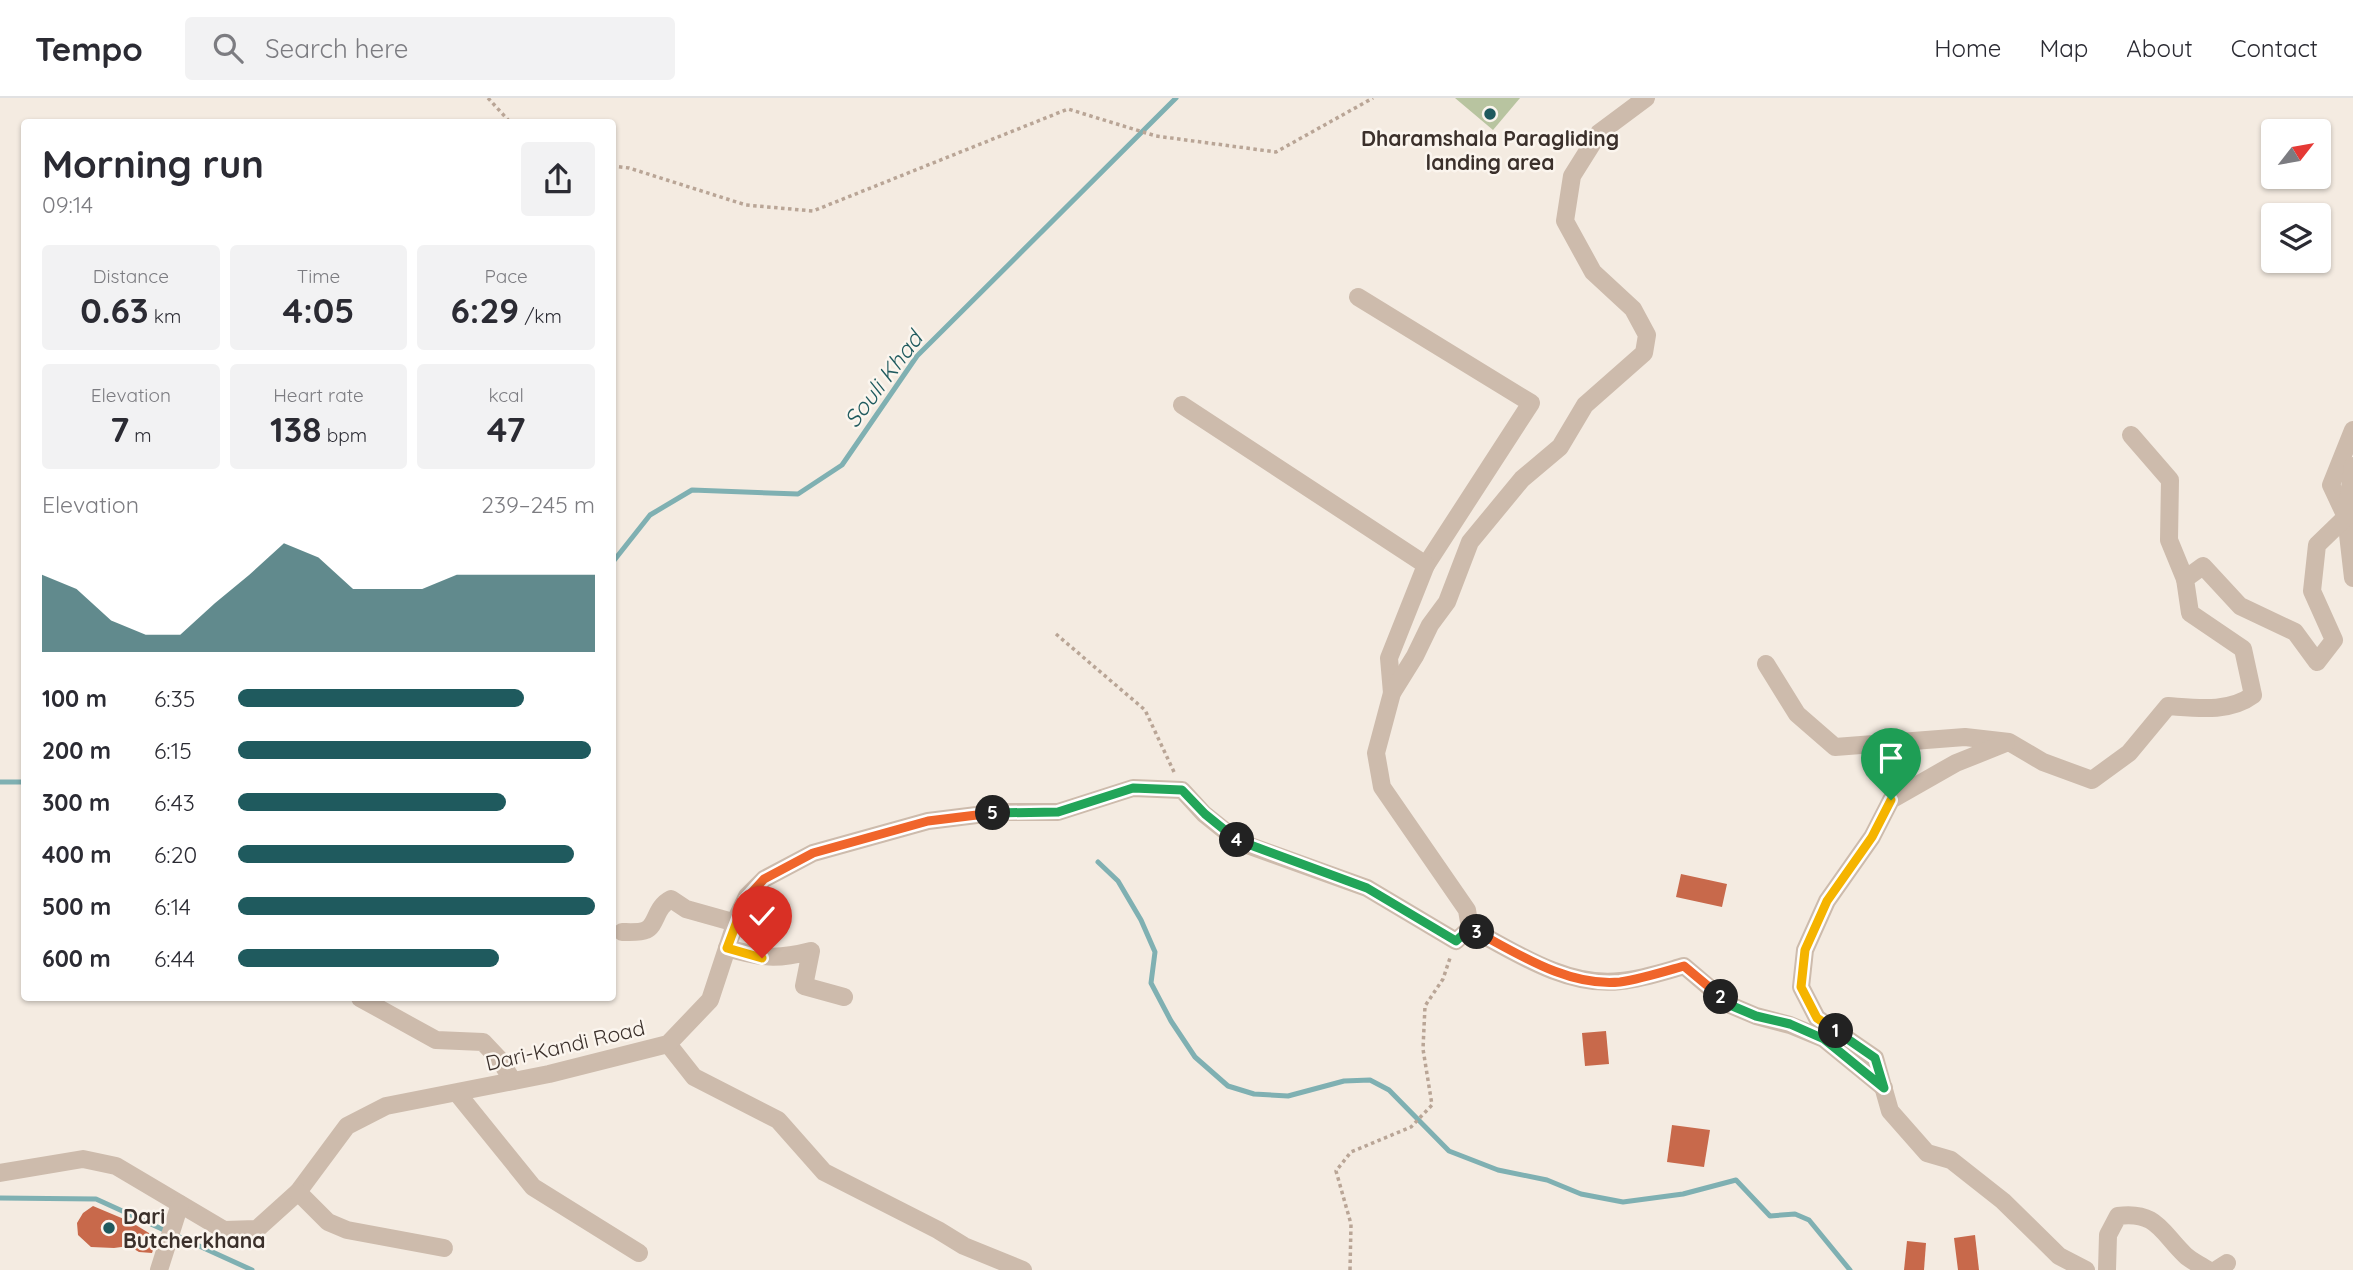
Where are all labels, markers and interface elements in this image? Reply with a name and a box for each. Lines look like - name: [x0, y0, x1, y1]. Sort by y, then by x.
- search box: [185, 17, 675, 80]
- text: Tempo: [35, 28, 143, 69]
- icon: search: [209, 29, 247, 67]
- text: Search here: [265, 32, 408, 65]
- text: Home: [1934, 33, 2001, 63]
- text: Map: [2039, 33, 2088, 63]
- text: About: [2126, 33, 2193, 63]
- text: Contact: [2231, 33, 2318, 63]
- marker: Dharamshala Paragliding landing area: [1482, 106, 1498, 122]
- north arrow: [2261, 119, 2331, 189]
- map controls: [2261, 119, 2331, 273]
- place label: Dharamshala Paragliding landing area: [1361, 125, 1619, 175]
- text: Morning run: [42, 140, 264, 188]
- button: share: [521, 142, 595, 216]
- text: 09:14: [42, 190, 93, 219]
- button: layers: [2261, 203, 2331, 273]
- text: Distance: [93, 264, 169, 288]
- text: Time: [297, 264, 340, 288]
- text: Pace: [485, 264, 528, 288]
- text: 0.63: [80, 288, 149, 332]
- text: 4:05: [283, 288, 354, 332]
- text: 6:29: [451, 288, 519, 332]
- text: km: [149, 304, 181, 328]
- text: /km: [519, 304, 562, 328]
- water label: Souli Khad: [837, 323, 930, 433]
- text: Elevation: [91, 383, 171, 407]
- text: Heart rate: [273, 383, 364, 407]
- text: kcal: [488, 383, 524, 407]
- text: 7: [110, 407, 129, 451]
- text: 138: [270, 407, 322, 451]
- text: 47: [487, 407, 526, 451]
- text: m: [129, 423, 152, 447]
- text: bpm: [322, 423, 367, 447]
- text: Elevation: [42, 490, 139, 519]
- text: 239–245 m: [481, 490, 595, 519]
- text: 100 m: [42, 684, 107, 713]
- text: 6:35: [154, 684, 195, 713]
- pin: [1861, 728, 1921, 800]
- text: 200 m: [42, 736, 111, 765]
- text: 6:15: [154, 736, 192, 765]
- icon: arrive: [1872, 739, 1910, 777]
- text: 300 m: [42, 788, 110, 817]
- text: 6:43: [154, 788, 195, 817]
- pin: 5: [976, 796, 1010, 830]
- text: 5: [987, 800, 998, 824]
- pin: 4: [1220, 822, 1254, 858]
- text: 4: [1231, 827, 1242, 851]
- text: 400 m: [42, 840, 111, 869]
- text: 6:20: [154, 840, 197, 869]
- pin: [732, 886, 792, 958]
- text: 500 m: [42, 892, 111, 921]
- text: 6:14: [154, 892, 191, 921]
- icon: check: [743, 897, 781, 935]
- pin: 3: [1460, 914, 1494, 950]
- text: 3: [1471, 919, 1482, 943]
- text: 600 m: [42, 944, 111, 973]
- text: 6:44: [154, 944, 195, 973]
- pin: 2: [1704, 979, 1738, 1014]
- text: 2: [1715, 984, 1726, 1008]
- street label: Dari-Kandi Road: [483, 1014, 647, 1076]
- pin: 1: [1818, 1014, 1854, 1048]
- text: 1: [1832, 1018, 1839, 1042]
- place label: Dari Butcherkhana: [123, 1203, 265, 1253]
- marker: Dari Butcherkhana: [101, 1220, 117, 1236]

